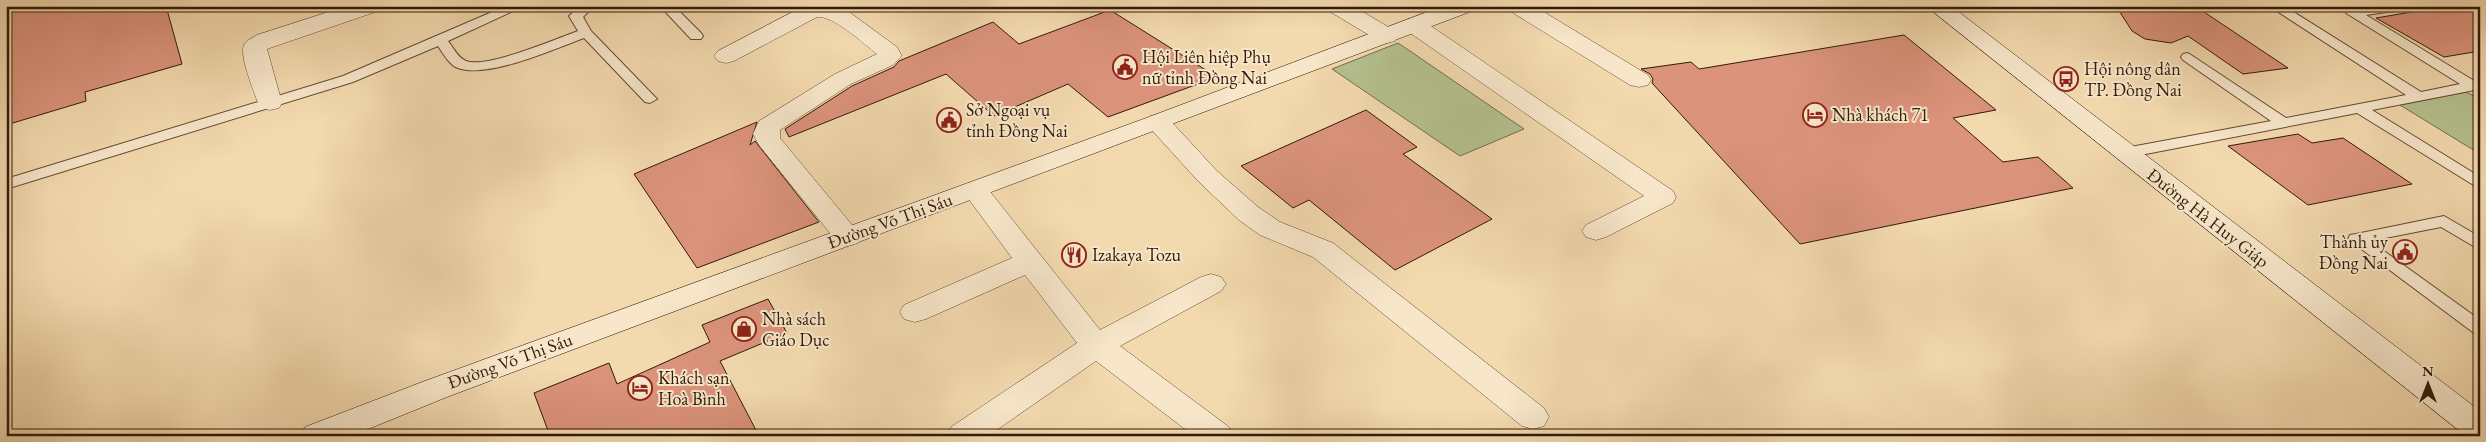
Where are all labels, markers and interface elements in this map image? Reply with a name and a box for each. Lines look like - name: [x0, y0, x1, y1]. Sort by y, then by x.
- place label: Hội Liên hiệp Phụ nữ tỉnh Đồng Nai: [1142, 45, 1271, 89]
- public building icon: Hội Liên hiệp Phụ nữ tỉnh Đồng Nai: [1112, 54, 1138, 80]
- place label: Hội nông dân TP. Đồng Nai: [2084, 57, 2182, 101]
- bus stop icon: Hội nông dân TP. Đồng Nai: [2053, 66, 2079, 92]
- place label: Sở Ngoại vụ tỉnh Đồng Nai: [966, 98, 1068, 142]
- hotel icon: Nhà khách 71: [1802, 102, 1828, 128]
- place label: Nhà khách 71: [1832, 103, 1929, 126]
- public building icon: Sở Ngoại vụ tỉnh Đồng Nai: [936, 107, 962, 133]
- street label: Đường Hà Huy Giáp: [2143, 163, 2274, 272]
- street label: Đường Võ Thị Sáu: [824, 187, 956, 254]
- place label: Thành ủy Đồng Nai: [2319, 230, 2389, 274]
- public building icon: Thành ủy Đồng Nai: [2392, 239, 2418, 265]
- restaurant icon: Izakaya Tozu: [1061, 242, 1087, 268]
- place label: Izakaya Tozu: [1092, 243, 1182, 266]
- place label: Nhà sách Giáo Dục: [762, 307, 830, 351]
- shop icon: Nhà sách Giáo Dục: [731, 316, 757, 342]
- street label: Đường Võ Thị Sáu: [444, 327, 576, 394]
- north arrow: [2404, 360, 2454, 410]
- text: N: [2422, 362, 2434, 380]
- place label: Khách sạn Hoà Bình: [658, 366, 730, 410]
- hotel icon: Khách sạn Hoà Bình: [627, 375, 653, 401]

